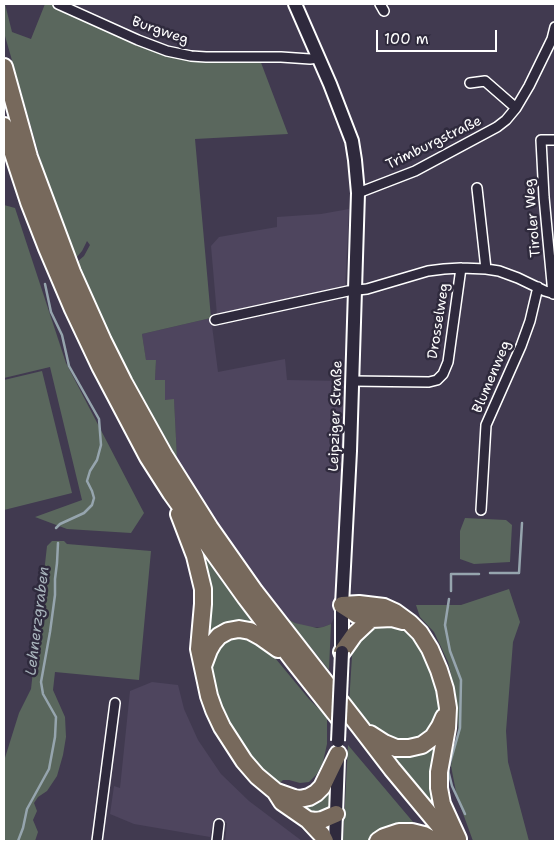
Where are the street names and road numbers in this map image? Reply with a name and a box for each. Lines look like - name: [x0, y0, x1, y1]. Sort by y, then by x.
- street label: Burgweg: [129, 13, 191, 49]
- street label: Trimburgstraße: [383, 113, 485, 173]
- street label: Tiroler Weg: [521, 178, 545, 258]
- street label: Drosselweg: [425, 282, 453, 360]
- street label: Blumenweg: [469, 338, 515, 416]
- street label: Leipziger Straße: [326, 360, 346, 472]

